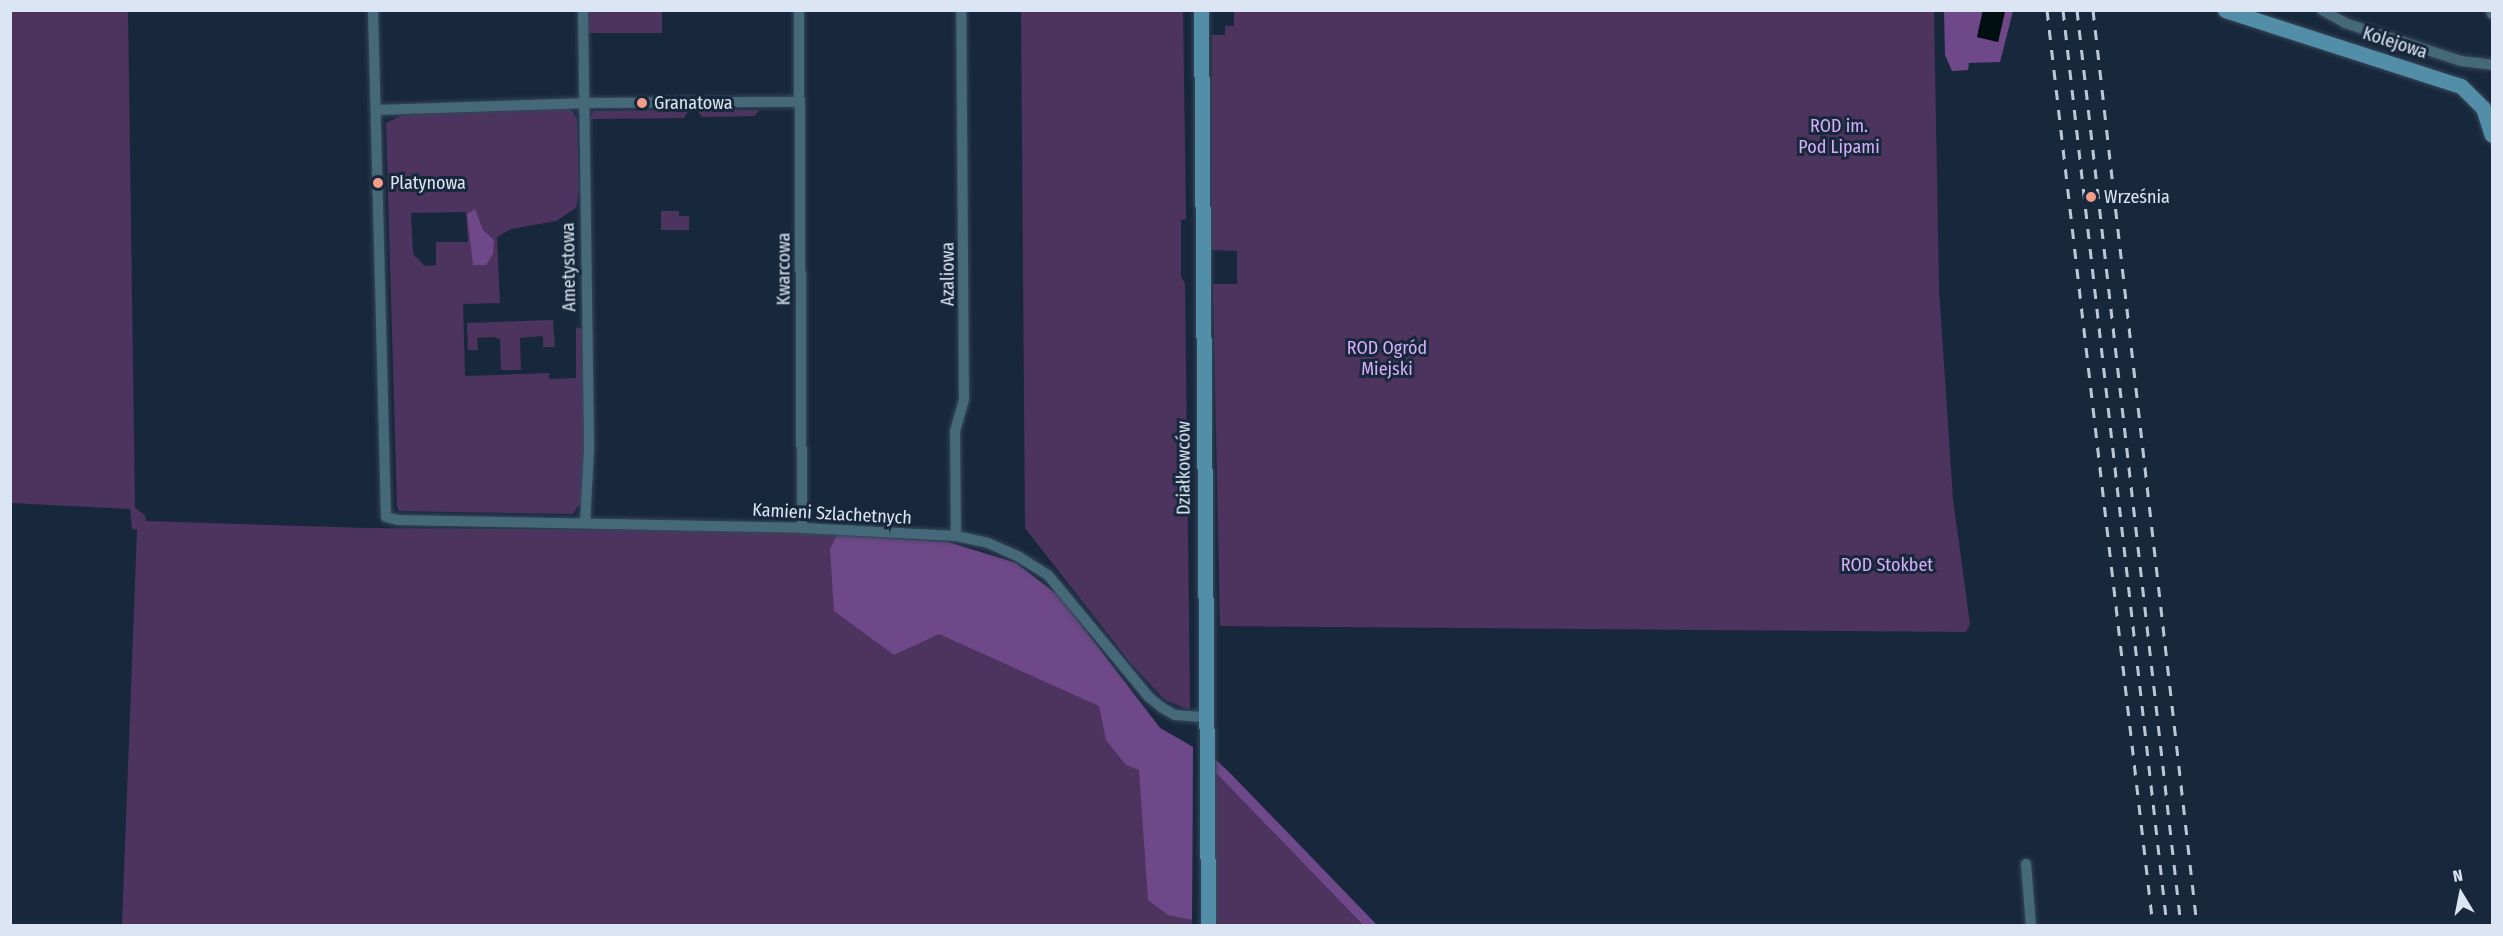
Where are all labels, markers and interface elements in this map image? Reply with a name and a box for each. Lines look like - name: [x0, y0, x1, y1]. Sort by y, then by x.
- street label: Kolejowa: [2360, 22, 2430, 64]
- place label: Granatowa: [654, 92, 733, 114]
- marker: Granatowa: [635, 96, 649, 110]
- park label: ROD im. Pod Lipami: [1798, 116, 1880, 158]
- place label: Platynowa: [390, 172, 466, 194]
- marker: Platynowa: [371, 176, 385, 190]
- place label: Września: [2104, 186, 2170, 208]
- marker: Września: [2082, 188, 2100, 206]
- street label: Ametystowa: [557, 222, 581, 312]
- street label: Kwarcowa: [773, 233, 795, 305]
- street label: Azaliowa: [937, 242, 959, 306]
- park label: ROD Ogród Miejski: [1347, 338, 1427, 380]
- street label: Działkowców: [1173, 421, 1195, 515]
- street label: Kamieni Szlachetnych: [752, 499, 912, 529]
- park label: ROD Stokbet: [1841, 554, 1933, 576]
- north arrow: [2431, 864, 2491, 924]
- text: N: [2451, 866, 2464, 886]

